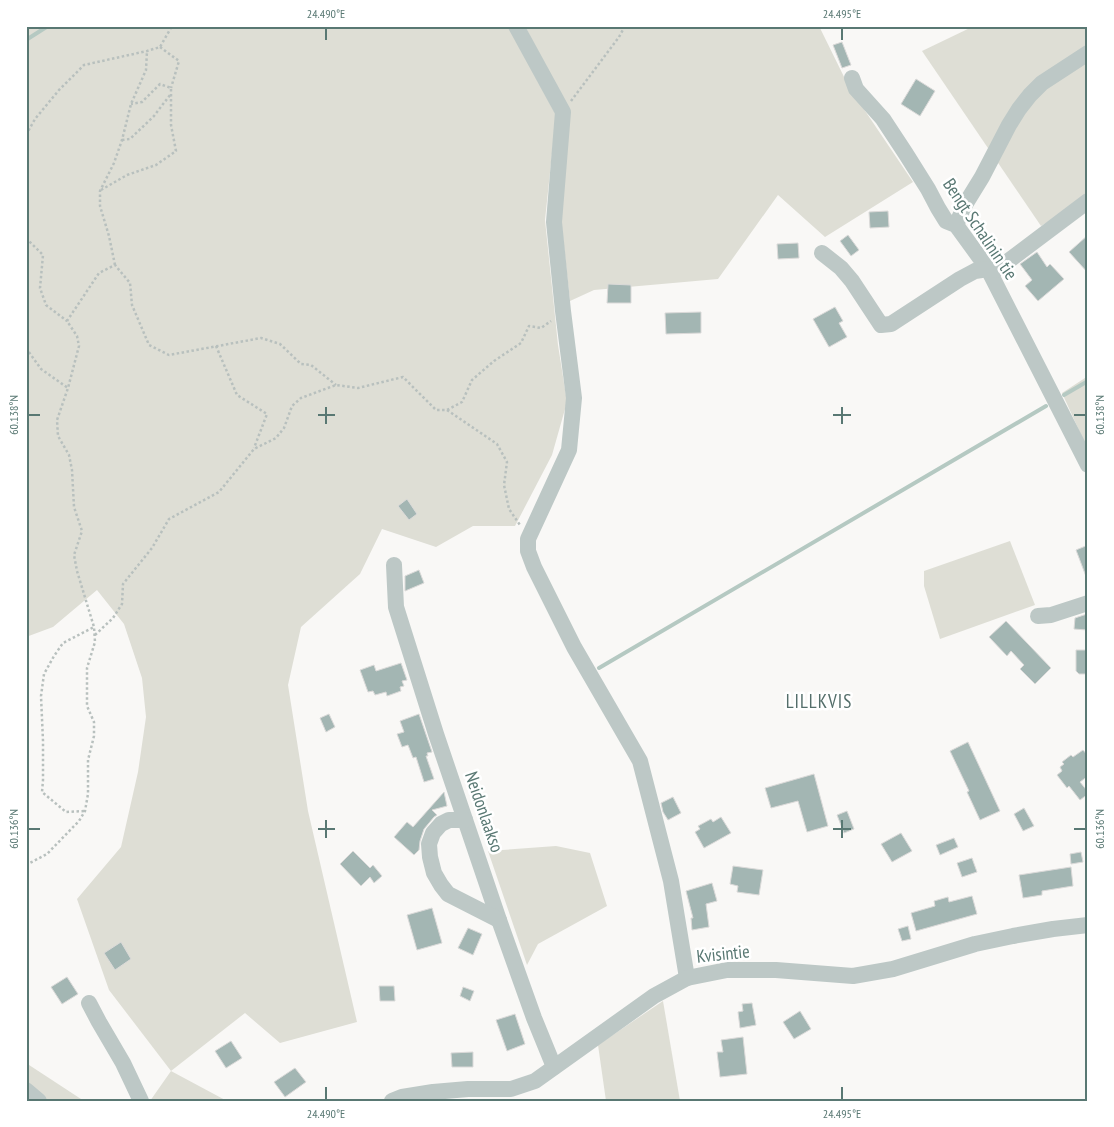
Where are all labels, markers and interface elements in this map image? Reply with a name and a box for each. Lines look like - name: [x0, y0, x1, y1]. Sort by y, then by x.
- text: 24.490°E: [307, 6, 345, 21]
- text: 24.495°E: [823, 6, 861, 21]
- street label: Bengt Schalinin tie: [938, 174, 1023, 284]
- text: 60.138°N: [6, 395, 21, 435]
- text: 60.138°N: [1092, 395, 1107, 435]
- district label: LILLKVIS: [786, 689, 852, 713]
- street label: Neidonlaakso: [460, 768, 509, 855]
- text: 60.136°N: [6, 809, 21, 849]
- text: 60.136°N: [1092, 809, 1107, 849]
- street label: Kvisintie: [695, 939, 751, 968]
- text: 24.490°E: [307, 1106, 345, 1121]
- text: 24.495°E: [823, 1106, 861, 1121]

